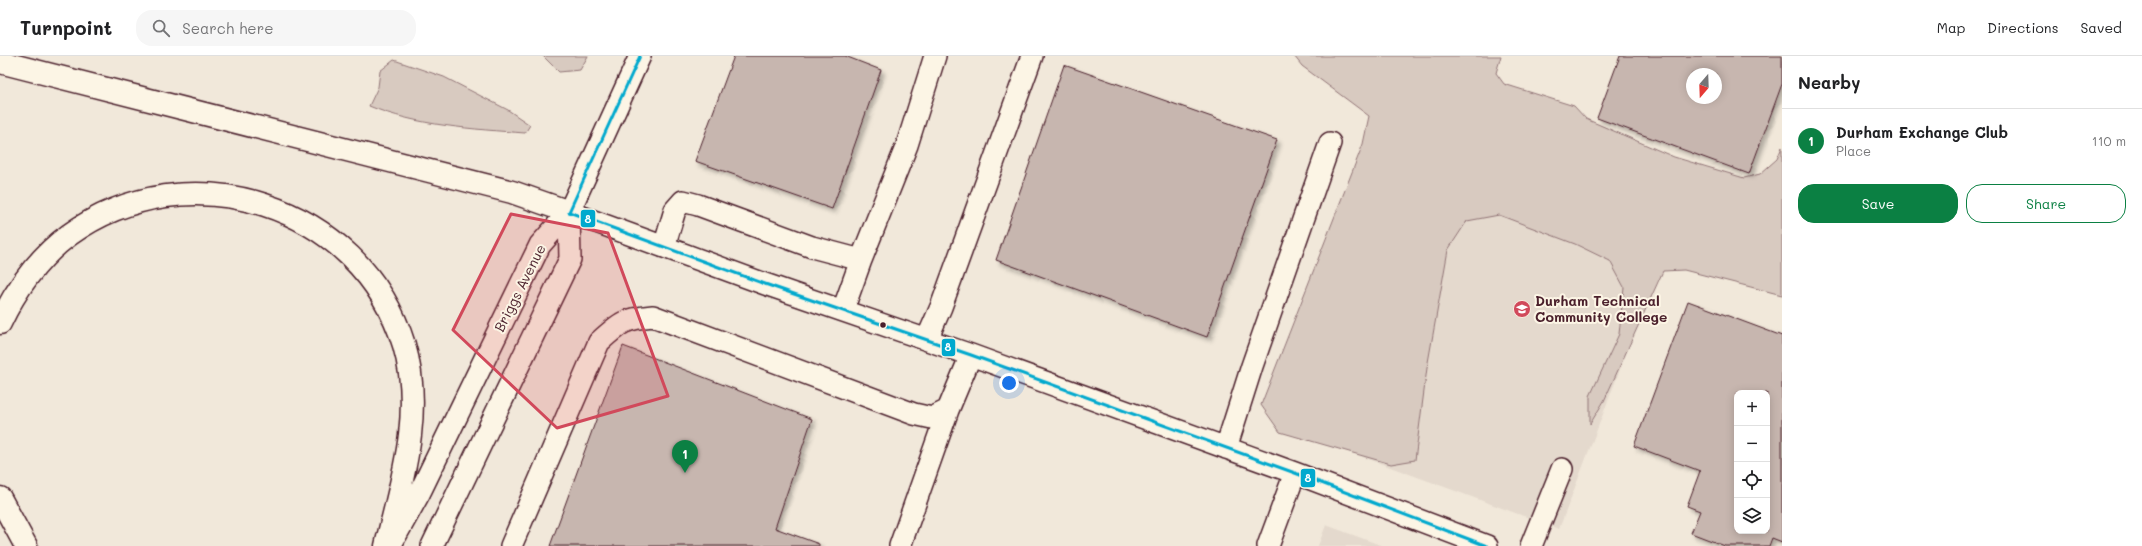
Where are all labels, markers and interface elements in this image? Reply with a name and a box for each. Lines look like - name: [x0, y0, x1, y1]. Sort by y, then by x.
- search box: [136, 10, 416, 46]
- text: Turnpoint: [20, 15, 112, 40]
- icon: search: [150, 17, 172, 39]
- text: Search here: [182, 18, 273, 38]
- text: Map: [1937, 18, 1965, 37]
- text: Directions: [1987, 18, 2058, 37]
- text: Saved: [2080, 18, 2122, 37]
- north arrow: [1686, 68, 1722, 104]
- text: Nearby: [1798, 71, 1860, 93]
- text: Durham Exchange Club: [1836, 122, 2008, 142]
- text: 1: [1808, 132, 1814, 149]
- text: 110 m: [2092, 132, 2126, 149]
- text: Place: [1836, 142, 1871, 159]
- button: Save: [1798, 184, 1958, 223]
- button: Share: [1966, 184, 2126, 223]
- line badge: 8: [580, 209, 596, 228]
- text: 8: [585, 211, 592, 226]
- street label: Briggs Avenue: [489, 241, 550, 335]
- place label: Durham Technical Community College: [1535, 291, 1667, 326]
- school or university icon: Durham Technical Community College: [1512, 299, 1532, 319]
- unlabelled marker: [878, 320, 888, 330]
- line badge: 8: [941, 338, 956, 357]
- text: 8: [945, 339, 952, 354]
- your location: [999, 373, 1019, 393]
- map controls: [1734, 390, 1770, 534]
- button: +: [1734, 390, 1770, 426]
- button: −: [1734, 426, 1770, 462]
- pin: 1: [672, 440, 698, 473]
- button: locate: [1734, 462, 1770, 498]
- line badge: 8: [1300, 468, 1316, 488]
- text: 8: [1305, 470, 1312, 485]
- button: layers: [1734, 498, 1770, 534]

